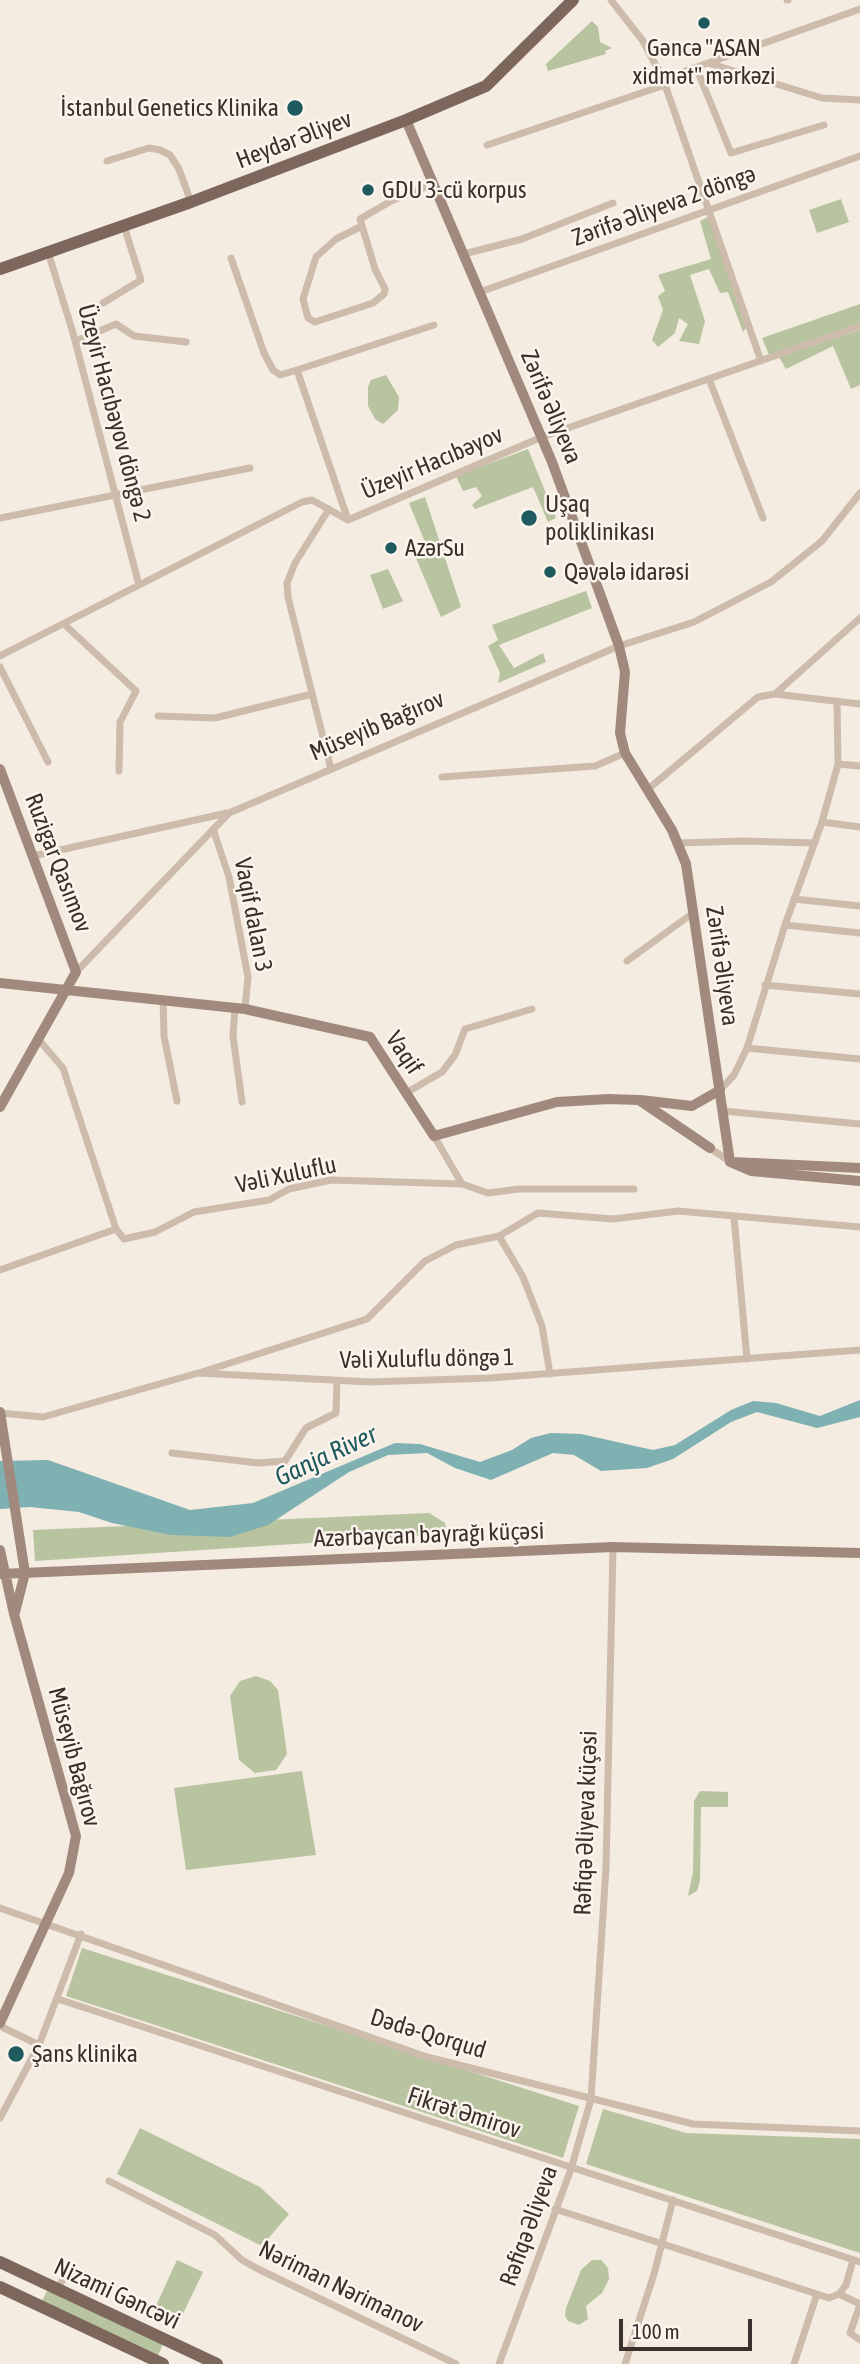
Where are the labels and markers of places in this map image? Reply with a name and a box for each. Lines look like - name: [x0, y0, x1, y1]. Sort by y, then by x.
- marker: Gəncə "ASAN xidmət" mərkəzi: [696, 15, 712, 31]
- place label: Gəncə "ASAN xidmət" mərkəzi: [633, 34, 775, 90]
- place label: İstanbul Genetics Klinika: [60, 94, 279, 122]
- marker: İstanbul Genetics Klinika: [285, 98, 305, 118]
- place label: GDU 3-cü korpus: [382, 176, 527, 204]
- marker: GDU 3-cü korpus: [360, 182, 376, 198]
- place label: Uşaq poliklinikası: [545, 490, 655, 546]
- marker: Uşaq poliklinikası: [519, 508, 539, 528]
- place label: AzərSu: [405, 534, 465, 562]
- marker: AzərSu: [383, 540, 399, 556]
- place label: Qəvələ idarəsi: [564, 558, 690, 586]
- marker: Qəvələ idarəsi: [542, 564, 558, 580]
- place label: Şans klinika: [32, 2040, 138, 2068]
- marker: Şans klinika: [6, 2044, 26, 2064]

